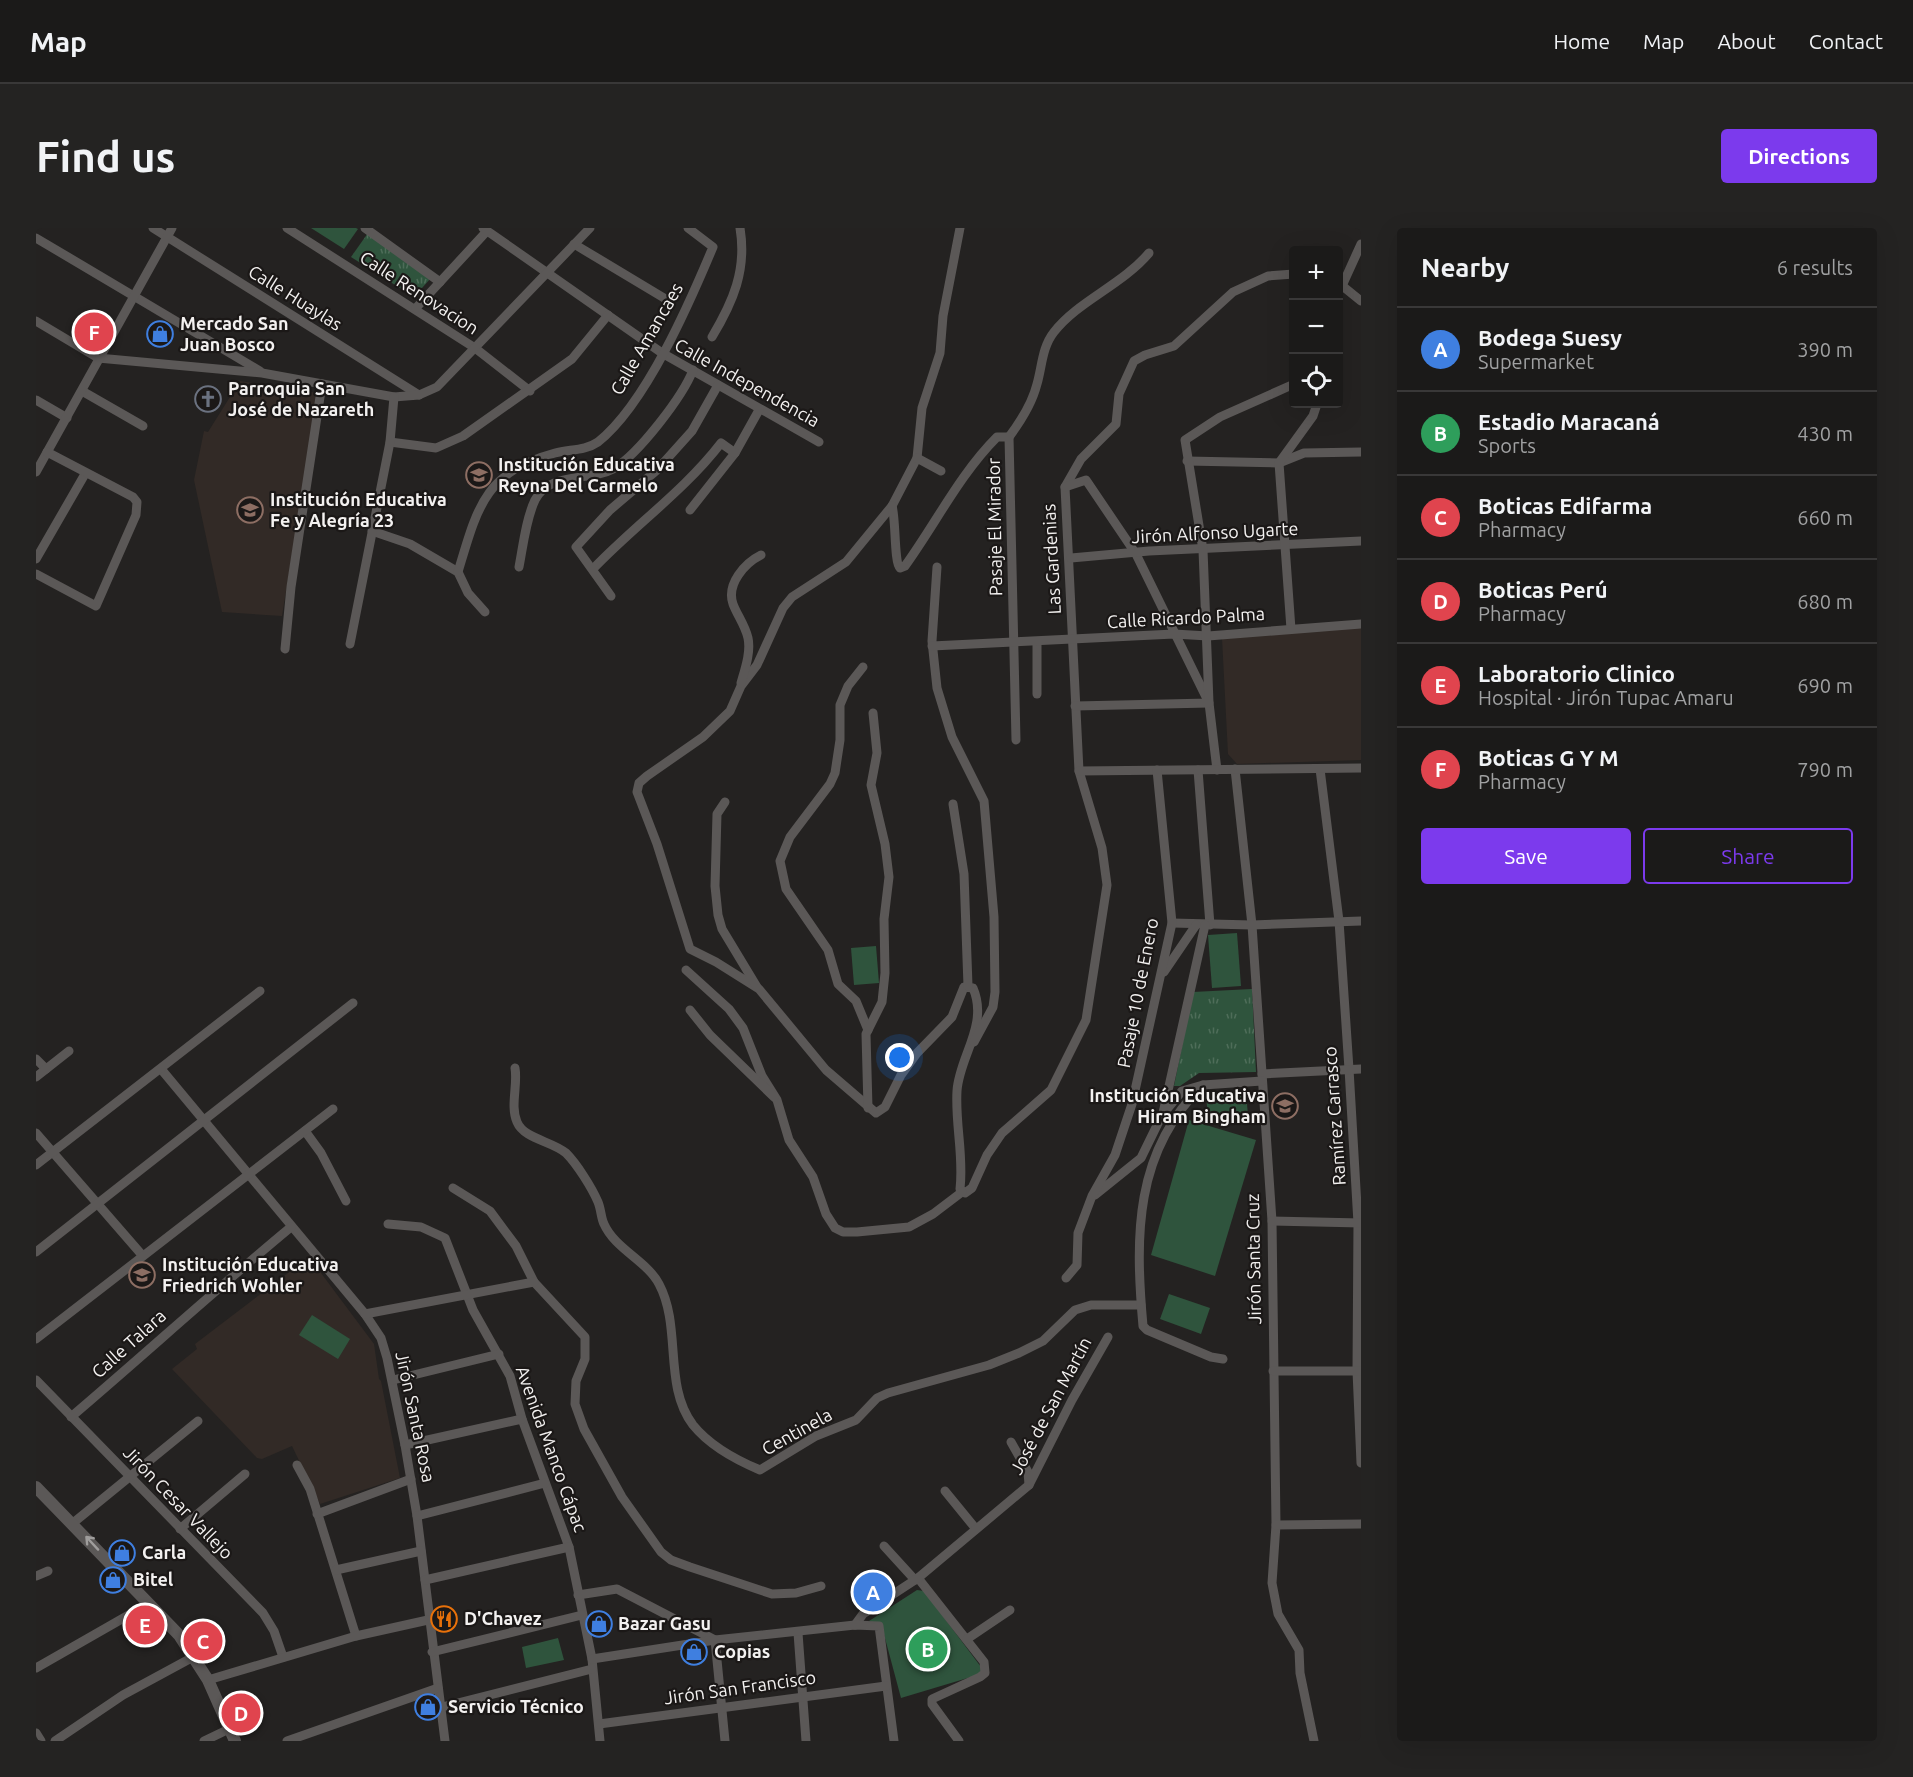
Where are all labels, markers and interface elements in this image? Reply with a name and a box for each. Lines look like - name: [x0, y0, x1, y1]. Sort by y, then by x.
- text: Map: [30, 26, 87, 57]
- text: Home: [1553, 29, 1610, 53]
- text: Map: [1643, 29, 1684, 53]
- text: About: [1717, 29, 1776, 53]
- text: Contact: [1809, 29, 1883, 53]
- button: Directions: [1721, 129, 1877, 183]
- text: Find us: [36, 133, 175, 180]
- street label: Calle Renovacion: [357, 246, 483, 338]
- map controls: [1289, 246, 1343, 408]
- button: +: [1289, 246, 1343, 300]
- text: Nearby: [1421, 253, 1509, 282]
- text: 6 results: [1777, 256, 1853, 279]
- street label: Calle Huaylas: [245, 260, 346, 334]
- street label: Calle Amancaes: [606, 279, 686, 398]
- button: −: [1289, 300, 1343, 354]
- pin: F: [74, 310, 114, 354]
- place label: Mercado San Juan Bosco: [180, 313, 289, 354]
- shop icon: Mercado San Juan Bosco: [145, 319, 175, 349]
- text: Bodega Suesy: [1478, 325, 1622, 350]
- street label: Calle Independencia: [672, 334, 823, 430]
- text: A: [1433, 338, 1448, 361]
- text: 390 m: [1797, 338, 1853, 361]
- text: Supermarket: [1478, 350, 1594, 373]
- button: locate: [1289, 354, 1343, 408]
- place label: Parroquia San José de Nazareth: [228, 378, 374, 419]
- church icon: Parroquia San José de Nazareth: [193, 384, 223, 414]
- text: Estadio Maracaná: [1478, 409, 1660, 434]
- text: B: [1434, 422, 1447, 445]
- text: 430 m: [1797, 422, 1853, 445]
- text: Sports: [1478, 434, 1536, 457]
- place label: Institución Educativa Reyna Del Carmelo: [498, 454, 675, 495]
- street label: Pasaje El Mirador: [983, 458, 1005, 596]
- school or university icon: Institución Educativa Reyna Del Carmelo: [464, 460, 494, 490]
- place label: Institución Educativa Fe y Alegría 23: [270, 489, 447, 530]
- text: Boticas Edifarma: [1478, 493, 1652, 518]
- school or university icon: Institución Educativa Fe y Alegría 23: [235, 495, 265, 525]
- street label: Las Gardenias: [1038, 503, 1064, 615]
- text: C: [1434, 506, 1447, 529]
- text: 660 m: [1797, 506, 1853, 529]
- street label: Jirón Alfonso Ugarte: [1131, 518, 1299, 546]
- text: Pharmacy: [1478, 518, 1566, 541]
- text: Boticas Perú: [1478, 577, 1608, 602]
- text: D: [1433, 590, 1448, 613]
- text: 680 m: [1797, 590, 1853, 613]
- text: Pharmacy: [1478, 602, 1566, 625]
- street label: Calle Ricardo Palma: [1106, 603, 1266, 631]
- text: Laboratorio Clinico: [1478, 661, 1675, 686]
- text: E: [1435, 674, 1446, 697]
- text: 690 m: [1797, 674, 1853, 697]
- text: Hospital · Jirón Tupac Amaru: [1478, 686, 1734, 709]
- text: Boticas G Y M: [1478, 745, 1619, 770]
- text: F: [1435, 758, 1446, 781]
- text: 790 m: [1797, 758, 1853, 781]
- text: Pharmacy: [1478, 770, 1566, 793]
- button: Save: [1421, 828, 1631, 884]
- button: Share: [1643, 828, 1853, 884]
- street label: Pasaje 10 de Enero: [1113, 916, 1161, 1069]
- your location: [885, 1043, 914, 1072]
- street label: Ramírez Carrasco: [1319, 1046, 1349, 1186]
- place label: Institución Educativa Hiram Bingham: [1089, 1085, 1266, 1126]
- school or university icon: Institución Educativa Hiram Bingham: [1270, 1091, 1300, 1121]
- street label: Jirón Santa Cruz: [1242, 1193, 1264, 1325]
- place label: Institución Educativa Friedrich Wohler: [162, 1254, 339, 1295]
- school or university icon: Institución Educativa Friedrich Wohler: [127, 1260, 157, 1290]
- street label: Calle Talara: [87, 1305, 169, 1382]
- street label: José de San Martín: [1006, 1334, 1095, 1478]
- street label: Jirón Santa Rosa: [392, 1350, 440, 1484]
- street label: Avenida Manco Cápac: [513, 1363, 591, 1534]
- street label: Centinela: [758, 1404, 835, 1459]
- street label: Jirón Cesar Vallejo: [120, 1442, 238, 1563]
- one-way arrow: [84, 1535, 99, 1550]
- shop icon: Carla: [107, 1538, 137, 1568]
- place label: Carla: [142, 1542, 186, 1562]
- shop icon: Bitel: [98, 1565, 128, 1595]
- place label: Bitel: [133, 1569, 174, 1589]
- pin: A: [854, 1570, 892, 1614]
- pin: E: [126, 1602, 164, 1648]
- restaurant icon: D'Chavez: [429, 1604, 459, 1634]
- place label: D'Chavez: [464, 1608, 542, 1628]
- shop icon: Bazar Gasu: [584, 1609, 614, 1639]
- place label: Bazar Gasu: [618, 1613, 711, 1633]
- pin: C: [184, 1618, 222, 1664]
- pin: B: [908, 1626, 948, 1672]
- shop icon: Copias: [679, 1637, 709, 1667]
- place label: Copias: [714, 1641, 770, 1661]
- street label: Jirón San Francisco: [663, 1666, 817, 1708]
- pin: D: [222, 1690, 260, 1736]
- shop icon: Servicio Técnico: [413, 1692, 443, 1722]
- place label: Servicio Técnico: [448, 1696, 584, 1716]

